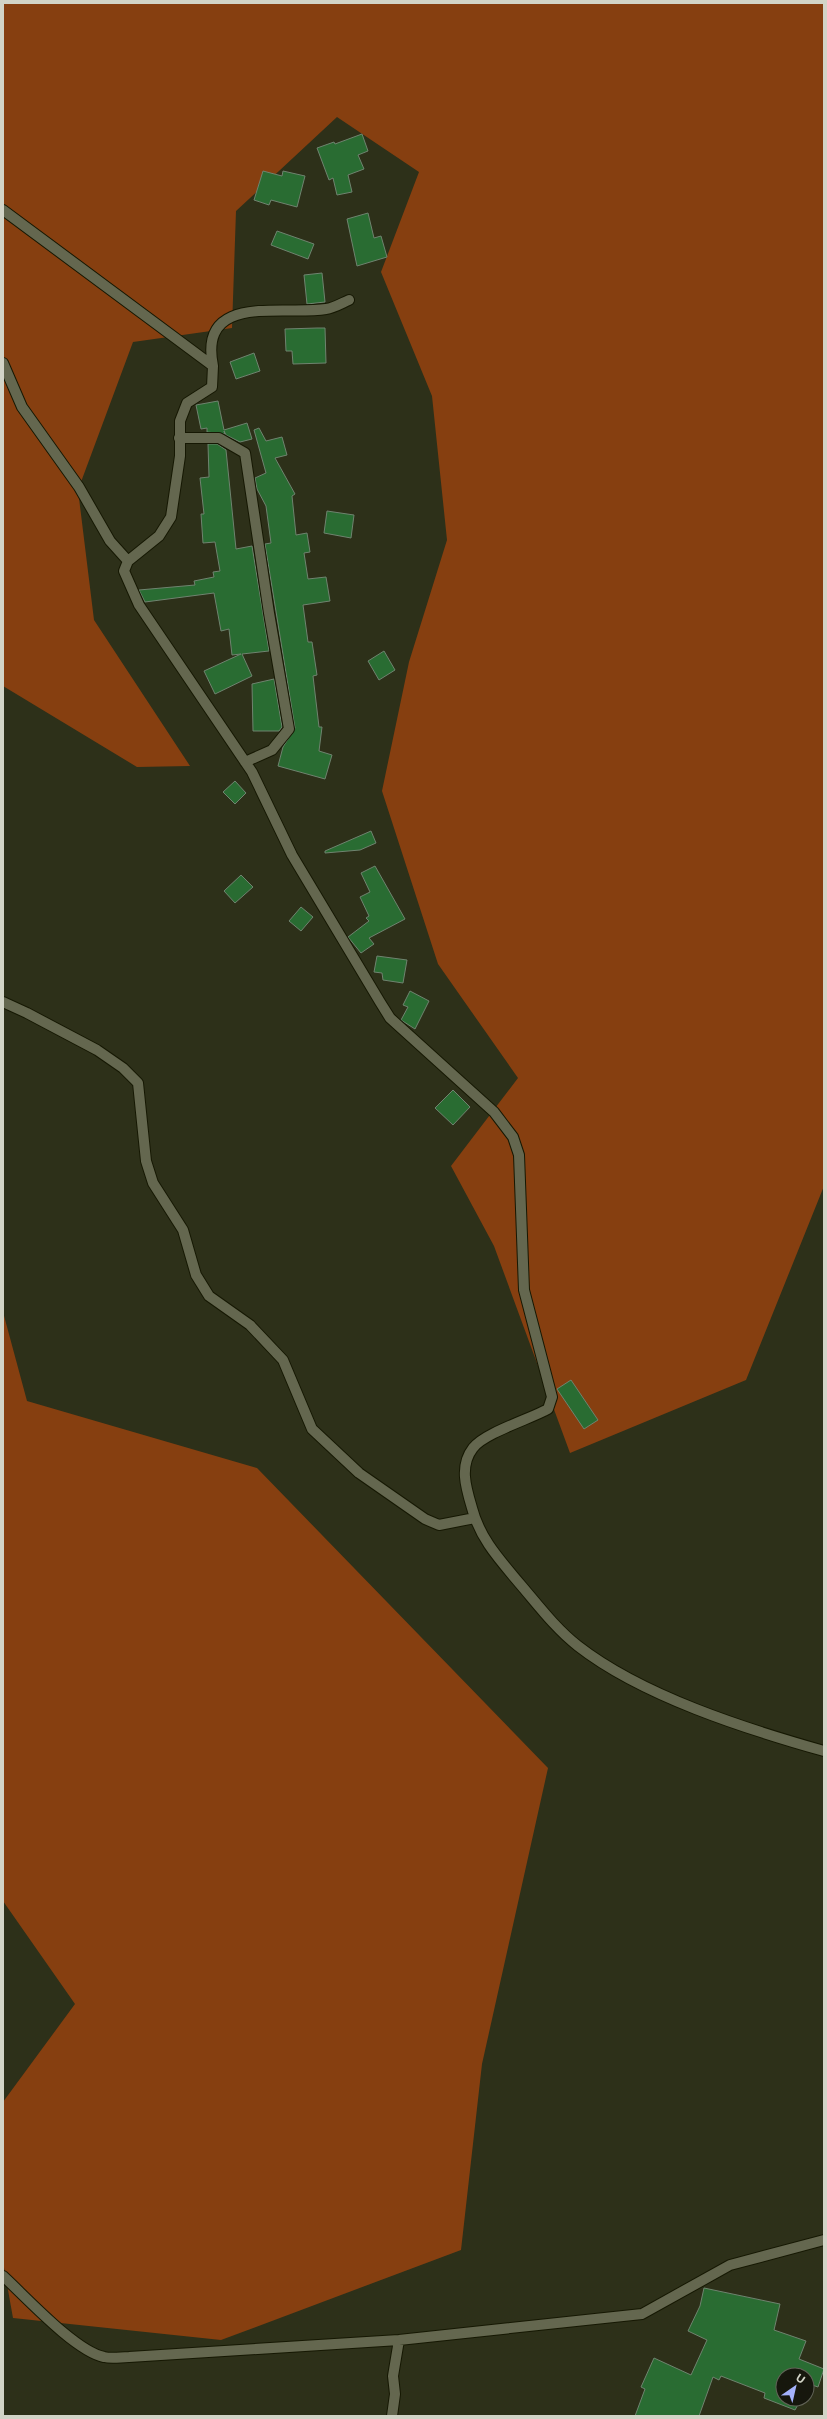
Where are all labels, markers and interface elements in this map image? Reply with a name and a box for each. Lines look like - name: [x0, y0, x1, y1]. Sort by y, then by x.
- north arrow: [775, 2367, 815, 2407]
- text: U: [793, 2370, 808, 2387]

